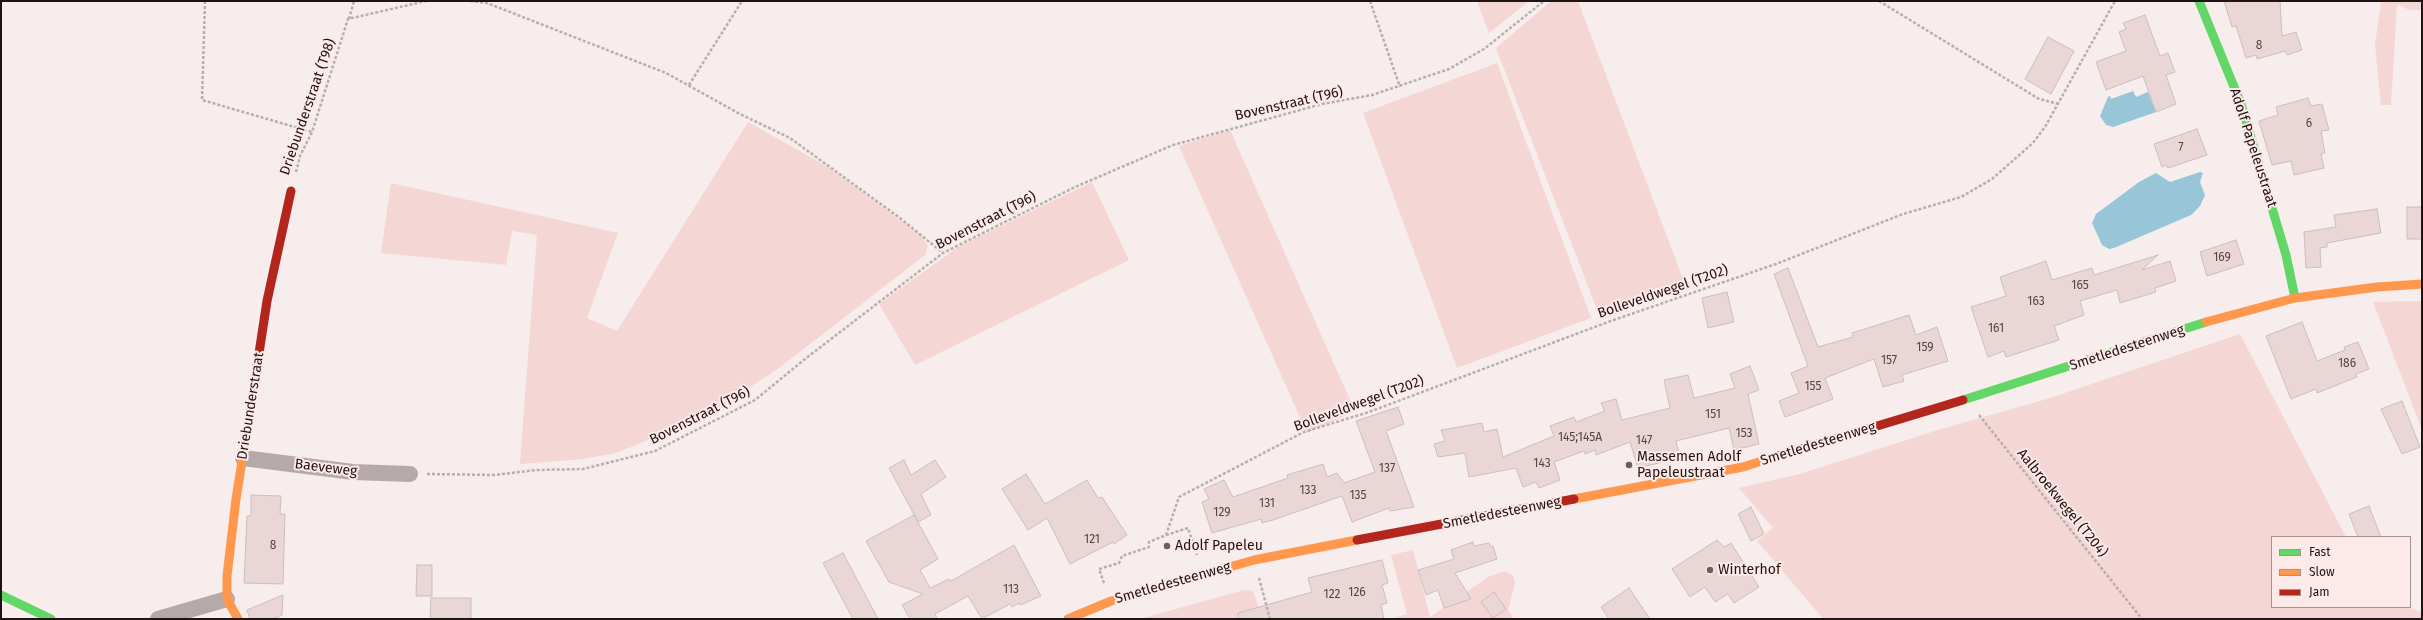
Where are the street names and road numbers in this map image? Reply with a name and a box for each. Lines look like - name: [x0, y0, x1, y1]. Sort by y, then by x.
- street label: Driebunderstraat (T98): [277, 36, 339, 178]
- street label: Bovenstraat (T96): [1233, 83, 1345, 125]
- street label: Adolf Papeleustraat: [2226, 86, 2280, 210]
- street label: Bovenstraat (T96): [933, 188, 1039, 254]
- street label: Bolleveldwegel (T202): [1595, 262, 1731, 322]
- street label: Smetledesteenweg: [2068, 322, 2186, 374]
- street label: Driebunderstraat: [234, 351, 268, 461]
- street label: Bolleveldwegel (T202): [1292, 373, 1426, 435]
- street label: Bovenstraat (T96): [647, 383, 753, 449]
- street label: Smetledesteenweg: [1758, 418, 1878, 470]
- street label: Aalbroekwegel (T204): [2013, 445, 2111, 561]
- street label: Baeveweg: [294, 456, 358, 480]
- street label: Smetledesteenweg: [1442, 493, 1562, 533]
- street label: Smetledesteenweg: [1113, 558, 1233, 608]

